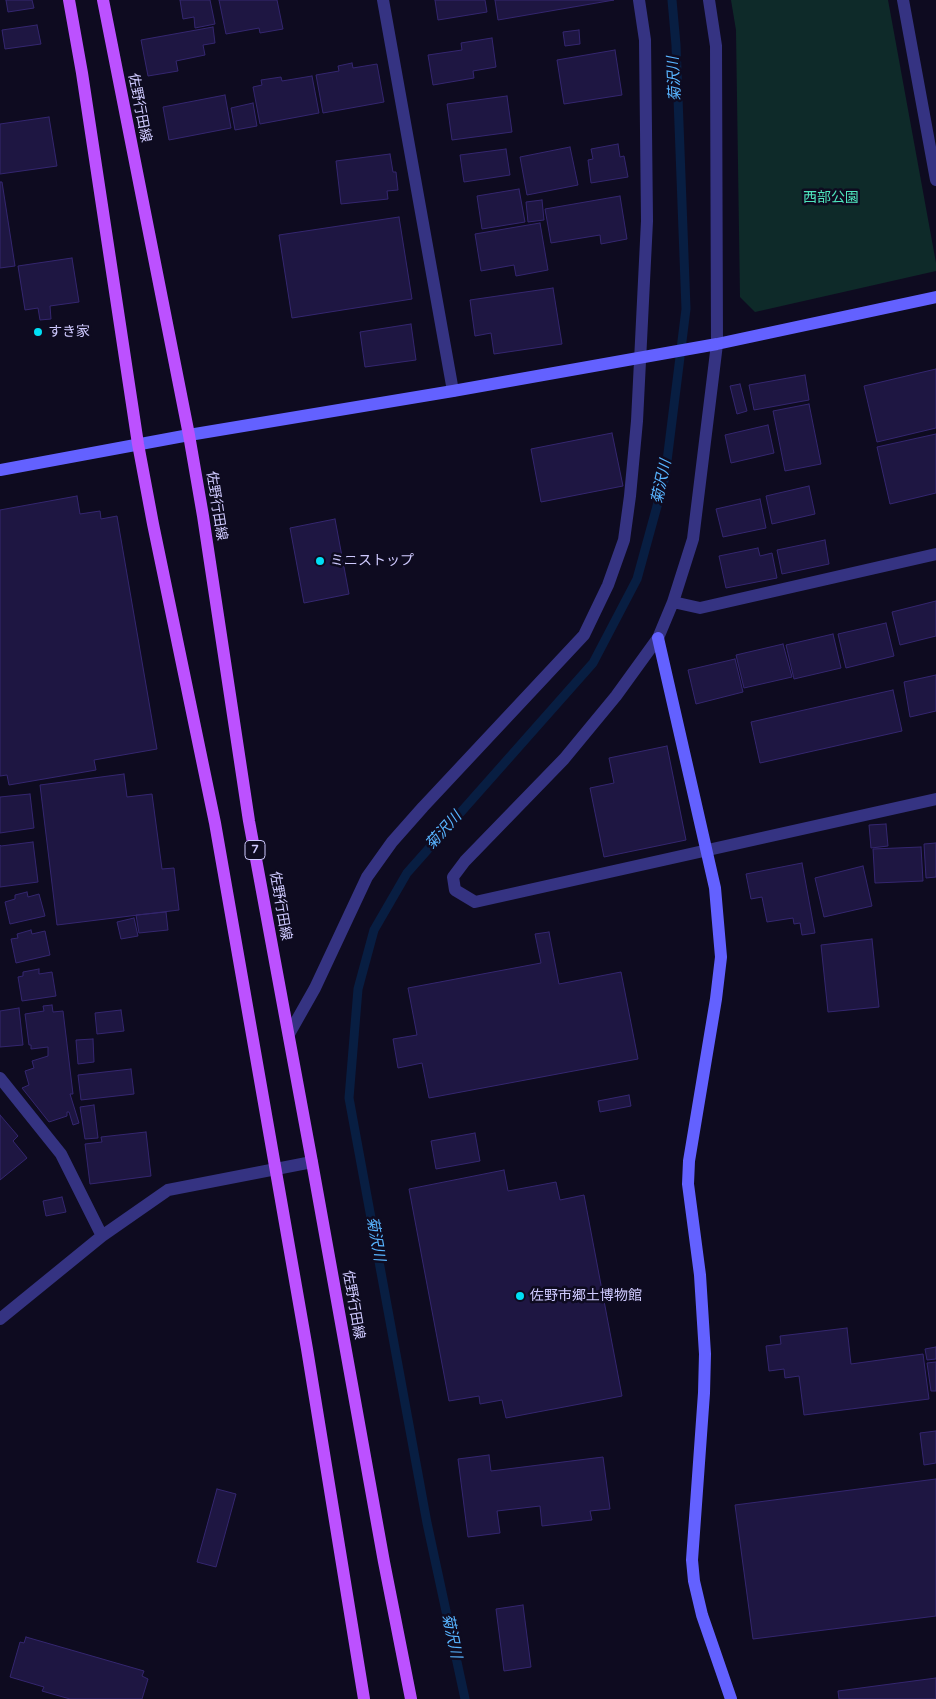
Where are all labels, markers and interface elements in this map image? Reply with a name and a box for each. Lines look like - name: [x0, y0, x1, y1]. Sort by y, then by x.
- water label: 菊沢川: [665, 56, 685, 102]
- street label: 佐野行田線: [124, 72, 154, 144]
- park label: 西部公園: [803, 190, 859, 206]
- place label: すき家: [48, 324, 90, 340]
- marker: すき家: [32, 326, 44, 338]
- water label: 菊沢川: [649, 458, 675, 506]
- street label: 佐野行田線: [202, 470, 230, 542]
- place label: ミニストップ: [330, 553, 414, 569]
- marker: ミニストップ: [314, 555, 326, 567]
- water label: 菊沢川: [422, 808, 466, 854]
- road number: 7: [245, 840, 265, 860]
- street label: 佐野行田線: [266, 870, 294, 942]
- water label: 菊沢川: [362, 1215, 388, 1263]
- street label: 佐野行田線: [339, 1269, 367, 1341]
- place label: 佐野市郷土博物館: [530, 1288, 642, 1304]
- marker: 佐野市郷土博物館: [514, 1290, 526, 1302]
- water label: 菊沢川: [438, 1612, 464, 1660]

